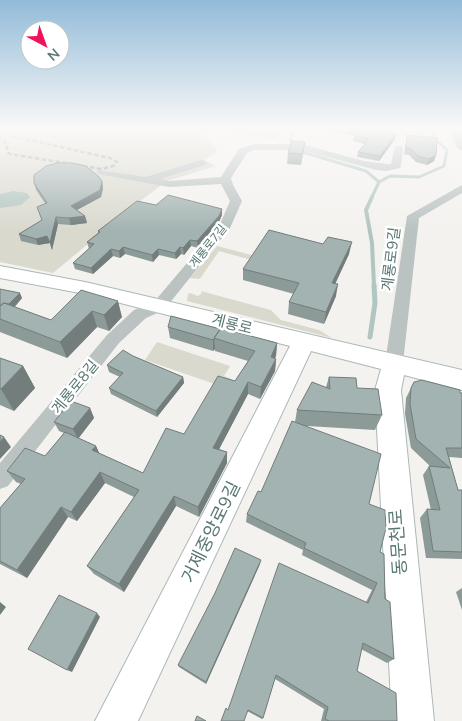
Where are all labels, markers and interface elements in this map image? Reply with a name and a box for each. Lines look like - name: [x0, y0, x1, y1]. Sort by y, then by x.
- north arrow: [20, 20, 70, 70]
- text: N: [43, 44, 63, 65]
- street label: 계룡로7길: [186, 221, 230, 271]
- street label: 계룡로9길: [377, 226, 405, 292]
- street label: 계룡로: [209, 309, 255, 339]
- street label: 계룡로8길: [47, 356, 103, 418]
- street label: 거제중앙로9길: [176, 477, 246, 587]
- street label: 동문천로: [384, 508, 412, 576]

